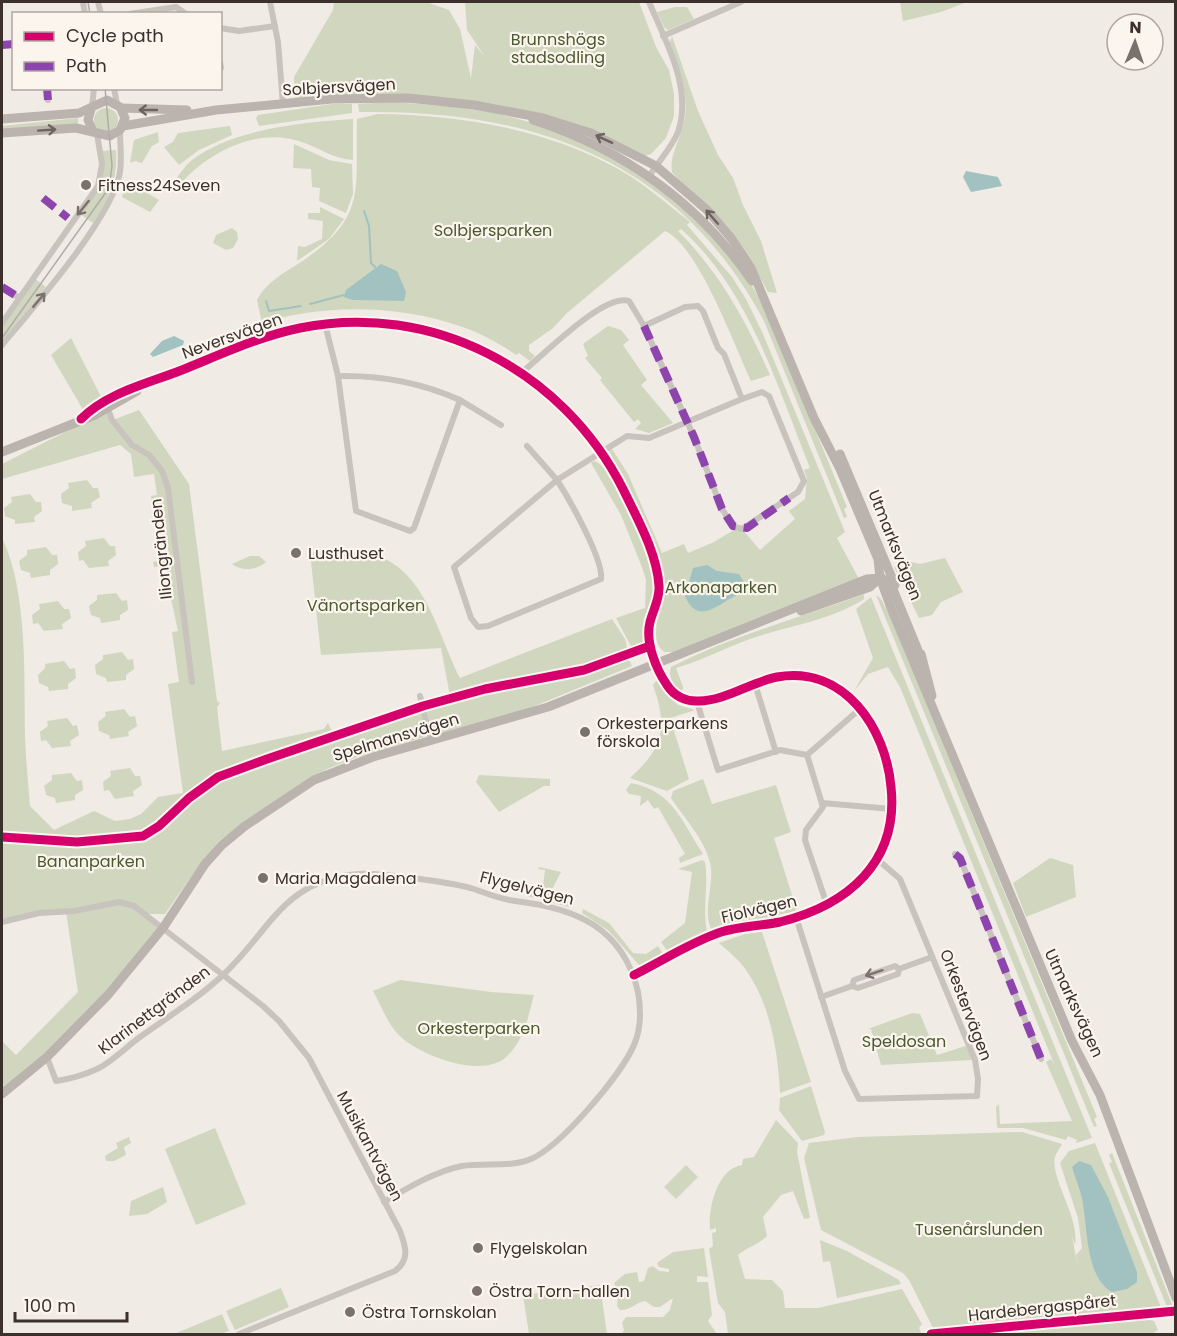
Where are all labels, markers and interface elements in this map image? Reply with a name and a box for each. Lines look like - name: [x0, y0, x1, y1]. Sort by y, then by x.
- legend: [12, 12, 222, 90]
- north arrow: [1105, 12, 1165, 72]
- text: N: [1129, 16, 1142, 39]
- text: Cycle path: [66, 23, 164, 48]
- park label: Brunnshögs stadsodling: [511, 28, 605, 69]
- text: Path: [66, 53, 107, 78]
- street label: Solbjersvägen: [282, 73, 396, 101]
- one-way arrow: [138, 104, 158, 116]
- one-way arrow: [37, 124, 57, 135]
- one-way arrow: [596, 132, 614, 144]
- place label: Fitness24Seven: [98, 174, 220, 197]
- marker: Fitness24Seven: [79, 178, 93, 192]
- one-way arrow: [77, 200, 90, 216]
- one-way arrow: [705, 210, 719, 225]
- park label: Solbjersparken: [434, 219, 552, 242]
- one-way arrow: [32, 293, 46, 308]
- street label: Neversvägen: [179, 307, 285, 365]
- street label: Utmarksvägen: [862, 486, 928, 604]
- street label: Iliongränden: [144, 498, 178, 600]
- place label: Lusthuset: [308, 542, 384, 565]
- marker: Lusthuset: [289, 546, 303, 560]
- park label: Arkonaparken: [665, 576, 777, 599]
- park label: Vänortsparken: [307, 594, 425, 617]
- street label: Spelmansvägen: [330, 707, 462, 767]
- place label: Orkesterparkens förskola: [597, 712, 728, 753]
- marker: Orkesterparkens förskola: [578, 725, 592, 739]
- park label: Bananparken: [37, 850, 145, 873]
- street label: Flygelvägen: [477, 865, 577, 911]
- place label: Maria Magdalena: [275, 867, 417, 890]
- marker: Maria Magdalena: [256, 871, 270, 885]
- street label: Fiolvägen: [719, 889, 799, 929]
- street label: Utmarksvägen: [1039, 945, 1109, 1061]
- street label: Orkestervägen: [934, 946, 998, 1064]
- street label: Klarinettgränden: [93, 960, 215, 1060]
- one-way arrow: [865, 968, 884, 979]
- park label: Orkesterparken: [418, 1017, 540, 1040]
- park label: Speldosan: [862, 1030, 946, 1053]
- street label: Musikantvägen: [331, 1087, 409, 1205]
- park label: Tusenårslunden: [915, 1218, 1043, 1241]
- place label: Flygelskolan: [490, 1237, 588, 1260]
- marker: Flygelskolan: [471, 1241, 485, 1255]
- place label: Östra Torn-hallen: [489, 1280, 630, 1303]
- marker: Östra Torn-hallen: [470, 1284, 484, 1298]
- scale bar: [15, 1285, 128, 1323]
- street label: Hardebergaspåret: [967, 1289, 1117, 1327]
- text: 100 m: [24, 1293, 76, 1318]
- place label: Östra Tornskolan: [362, 1301, 497, 1324]
- marker: Östra Tornskolan: [343, 1305, 357, 1319]

